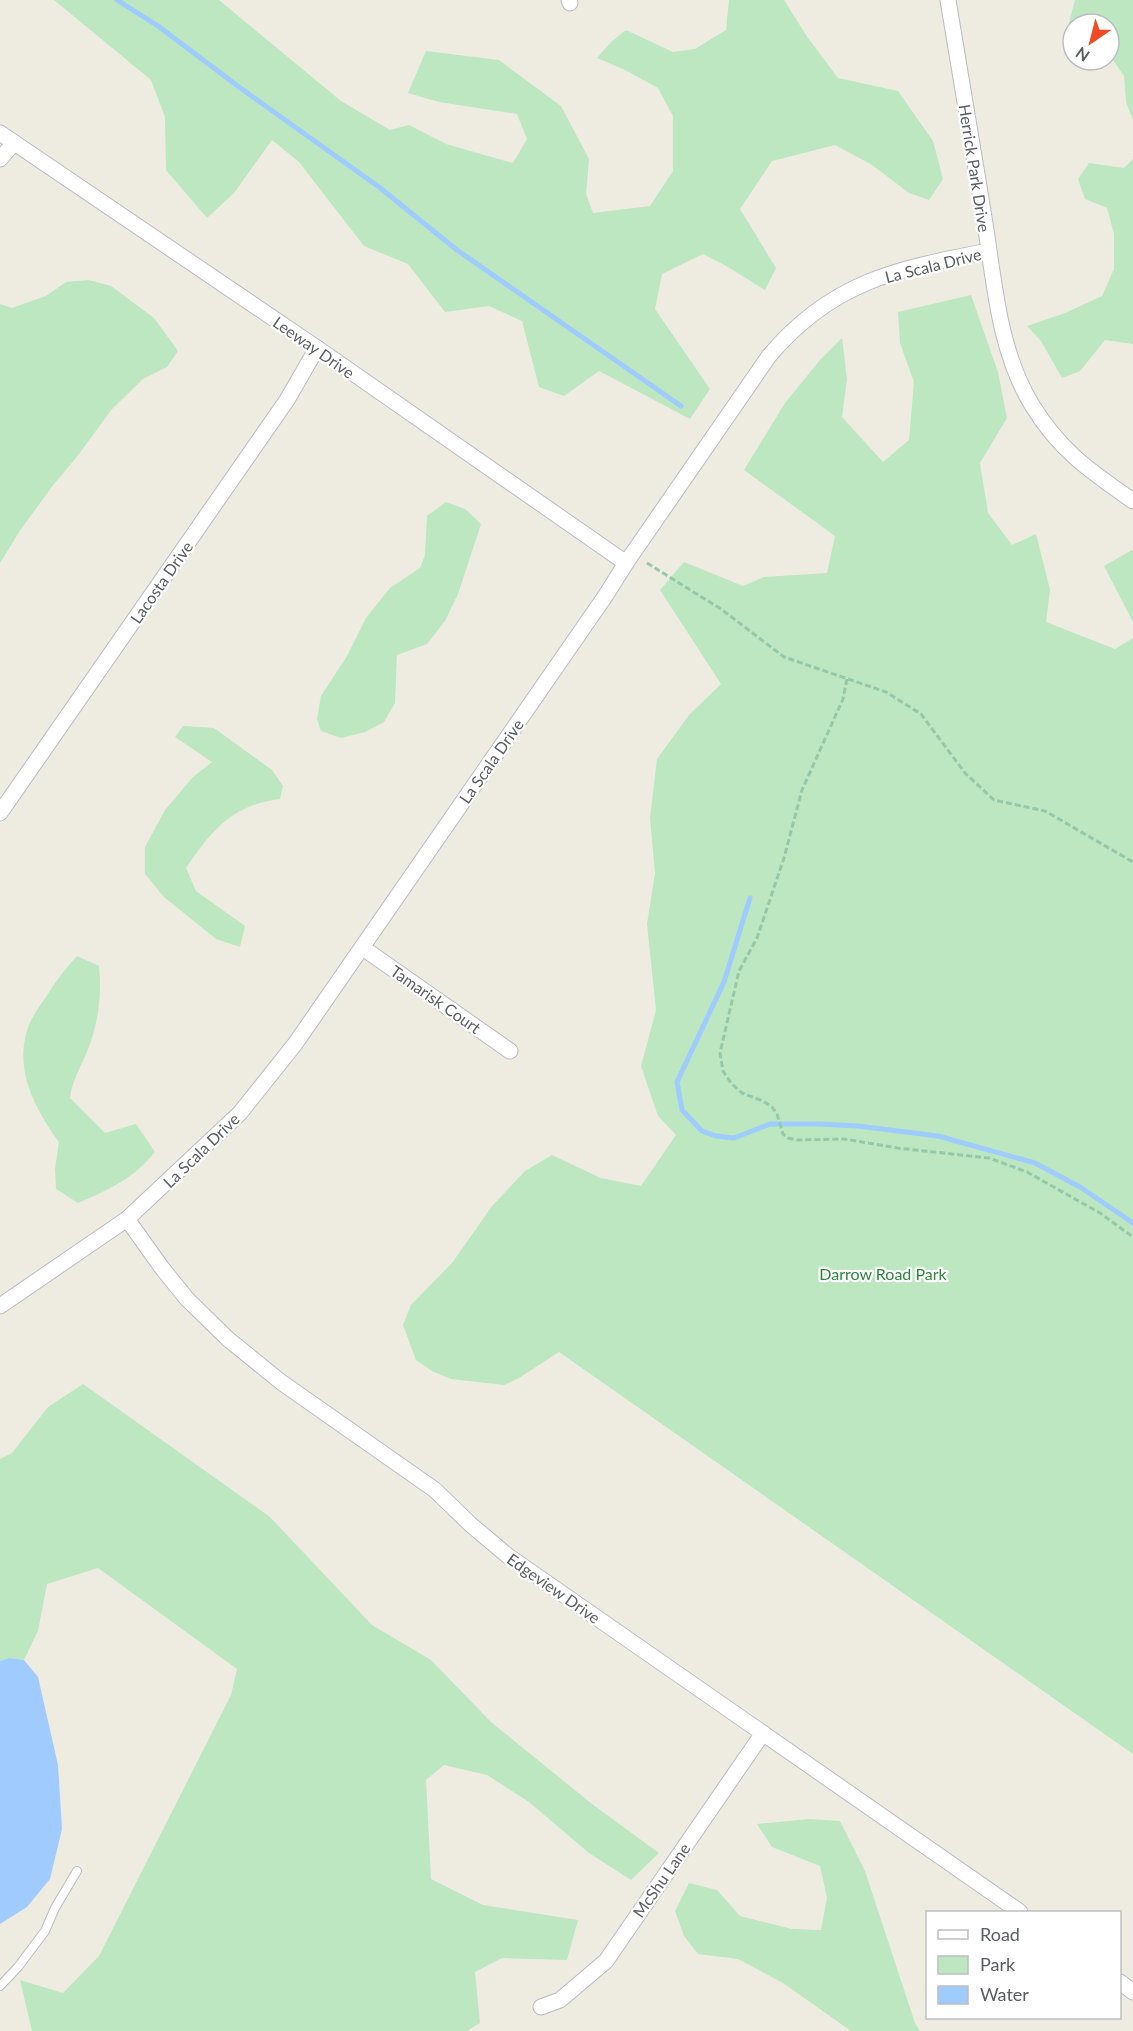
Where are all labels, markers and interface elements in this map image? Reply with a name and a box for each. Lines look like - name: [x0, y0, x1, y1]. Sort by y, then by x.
- north arrow: [1061, 12, 1121, 72]
- text: N: [1072, 43, 1093, 66]
- street label: Herrick Park Drive: [956, 103, 994, 233]
- street label: La Scala Drive: [883, 244, 983, 286]
- street label: Leeway Drive: [270, 312, 358, 382]
- street label: Lacosta Drive: [126, 537, 196, 627]
- street label: La Scala Drive: [455, 715, 527, 807]
- street label: Tamarisk Court: [387, 961, 485, 1037]
- street label: La Scala Drive: [159, 1109, 243, 1191]
- park label: Darrow Road Park: [819, 1264, 948, 1283]
- street label: Edgeview Drive: [504, 1549, 604, 1627]
- street label: McShu Lane: [628, 1839, 694, 1921]
- legend: [926, 1911, 1121, 2019]
- text: Road: [980, 1923, 1020, 1945]
- text: Park: [980, 1953, 1016, 1975]
- text: Water: [980, 1983, 1029, 2005]

